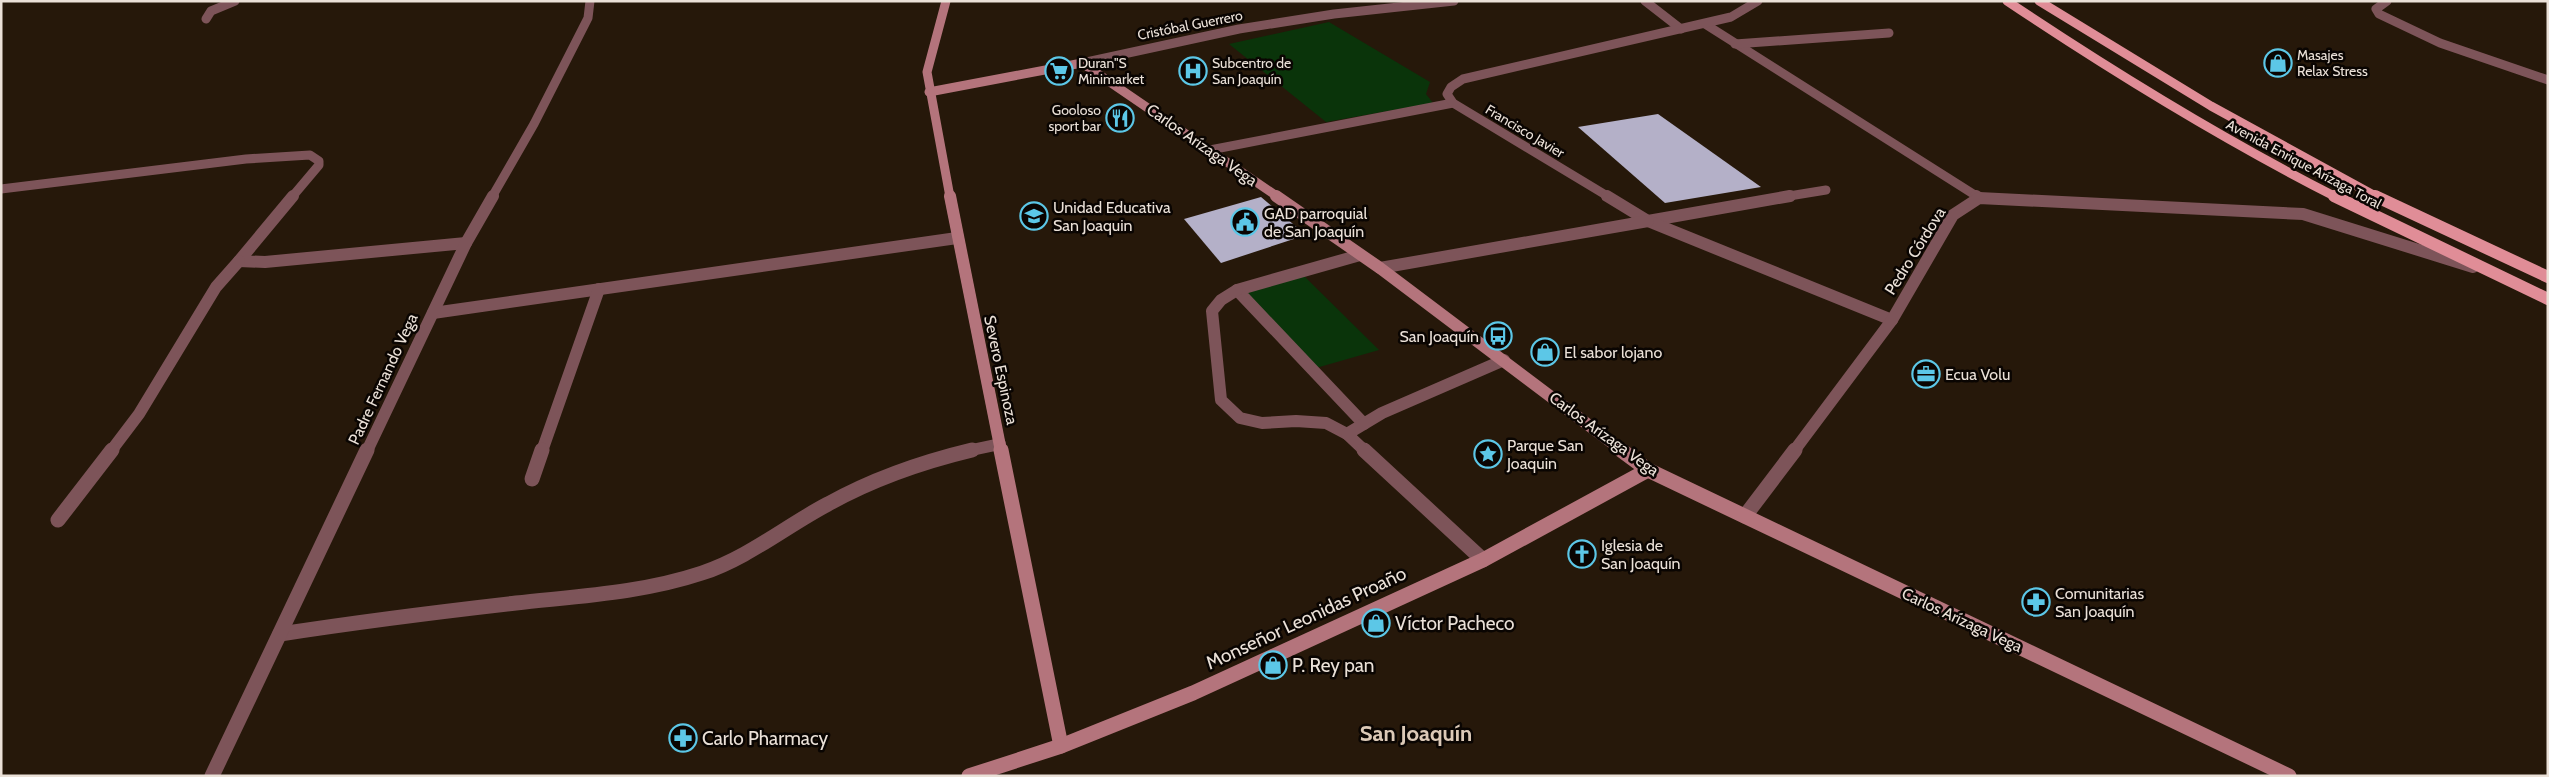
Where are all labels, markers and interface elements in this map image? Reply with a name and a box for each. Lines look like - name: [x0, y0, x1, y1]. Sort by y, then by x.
- street label: Cristóbal Guerrero: [1136, 6, 1244, 44]
- place label: Masajes Relax Stress: [2297, 46, 2368, 80]
- shop icon: Masajes Relax Stress: [2263, 48, 2293, 78]
- place label: Duran"S Minimarket: [1078, 54, 1145, 88]
- place label: Subcentro de San Joaquín: [1212, 54, 1291, 88]
- supermarket icon: Duran"S Minimarket: [1044, 56, 1074, 86]
- hospital icon: Subcentro de San Joaquín: [1178, 56, 1208, 86]
- street label: Carlos Arízaga Vega: [1143, 100, 1261, 190]
- street label: Francisco Javier: [1482, 100, 1568, 162]
- place label: Gooloso sport bar: [1049, 101, 1102, 135]
- restaurant icon: Gooloso sport bar: [1105, 103, 1135, 133]
- street label: Avenida Enrique Arízaga Toral: [2223, 115, 2385, 213]
- place label: Unidad Educativa San Joaquin: [1053, 198, 1171, 235]
- school or university icon: Unidad Educativa San Joaquin: [1019, 201, 1049, 231]
- street label: Pedro Córdova: [1881, 203, 1950, 298]
- place label: GAD parroquial de San Joaquín: [1264, 204, 1368, 241]
- public building icon: GAD parroquial de San Joaquín: [1230, 207, 1260, 237]
- street label: Padre Fernando Vega: [344, 310, 422, 448]
- street label: Severo Espinoza: [980, 314, 1022, 427]
- bus stop icon: San Joaquín: [1483, 321, 1513, 351]
- place label: San Joaquín: [1399, 327, 1479, 346]
- shop icon: El sabor lojano: [1530, 337, 1560, 367]
- place label: El sabor lojano: [1564, 343, 1662, 362]
- office icon: Ecua Volu: [1911, 359, 1941, 389]
- place label: Ecua Volu: [1945, 365, 2010, 384]
- street label: Carlos Arízaga Vega: [1546, 388, 1663, 480]
- place label: Parque San Joaquin: [1506, 436, 1584, 473]
- place icon: Parque San Joaquin: [1473, 439, 1503, 469]
- place label: Iglesia de San Joaquín: [1601, 536, 1681, 573]
- church icon: Iglesia de San Joaquín: [1567, 539, 1597, 569]
- street label: Monseñor Leonidas Proaño: [1202, 561, 1410, 675]
- street label: Carlos Arízaga Vega: [1899, 584, 2026, 656]
- place label: Comunitarias San Joaquín: [2055, 584, 2144, 621]
- pharmacy icon: Comunitarias San Joaquín: [2021, 587, 2051, 617]
- shop icon: Víctor Pacheco: [1361, 608, 1391, 638]
- place label: Víctor Pacheco: [1395, 612, 1514, 635]
- shop icon: P. Rey pan: [1258, 650, 1288, 680]
- place label: P. Rey pan: [1292, 654, 1374, 677]
- district label: San Joaquín: [1360, 720, 1472, 747]
- pharmacy icon: Carlo Pharmacy: [668, 723, 698, 753]
- place label: Carlo Pharmacy: [702, 727, 829, 750]

